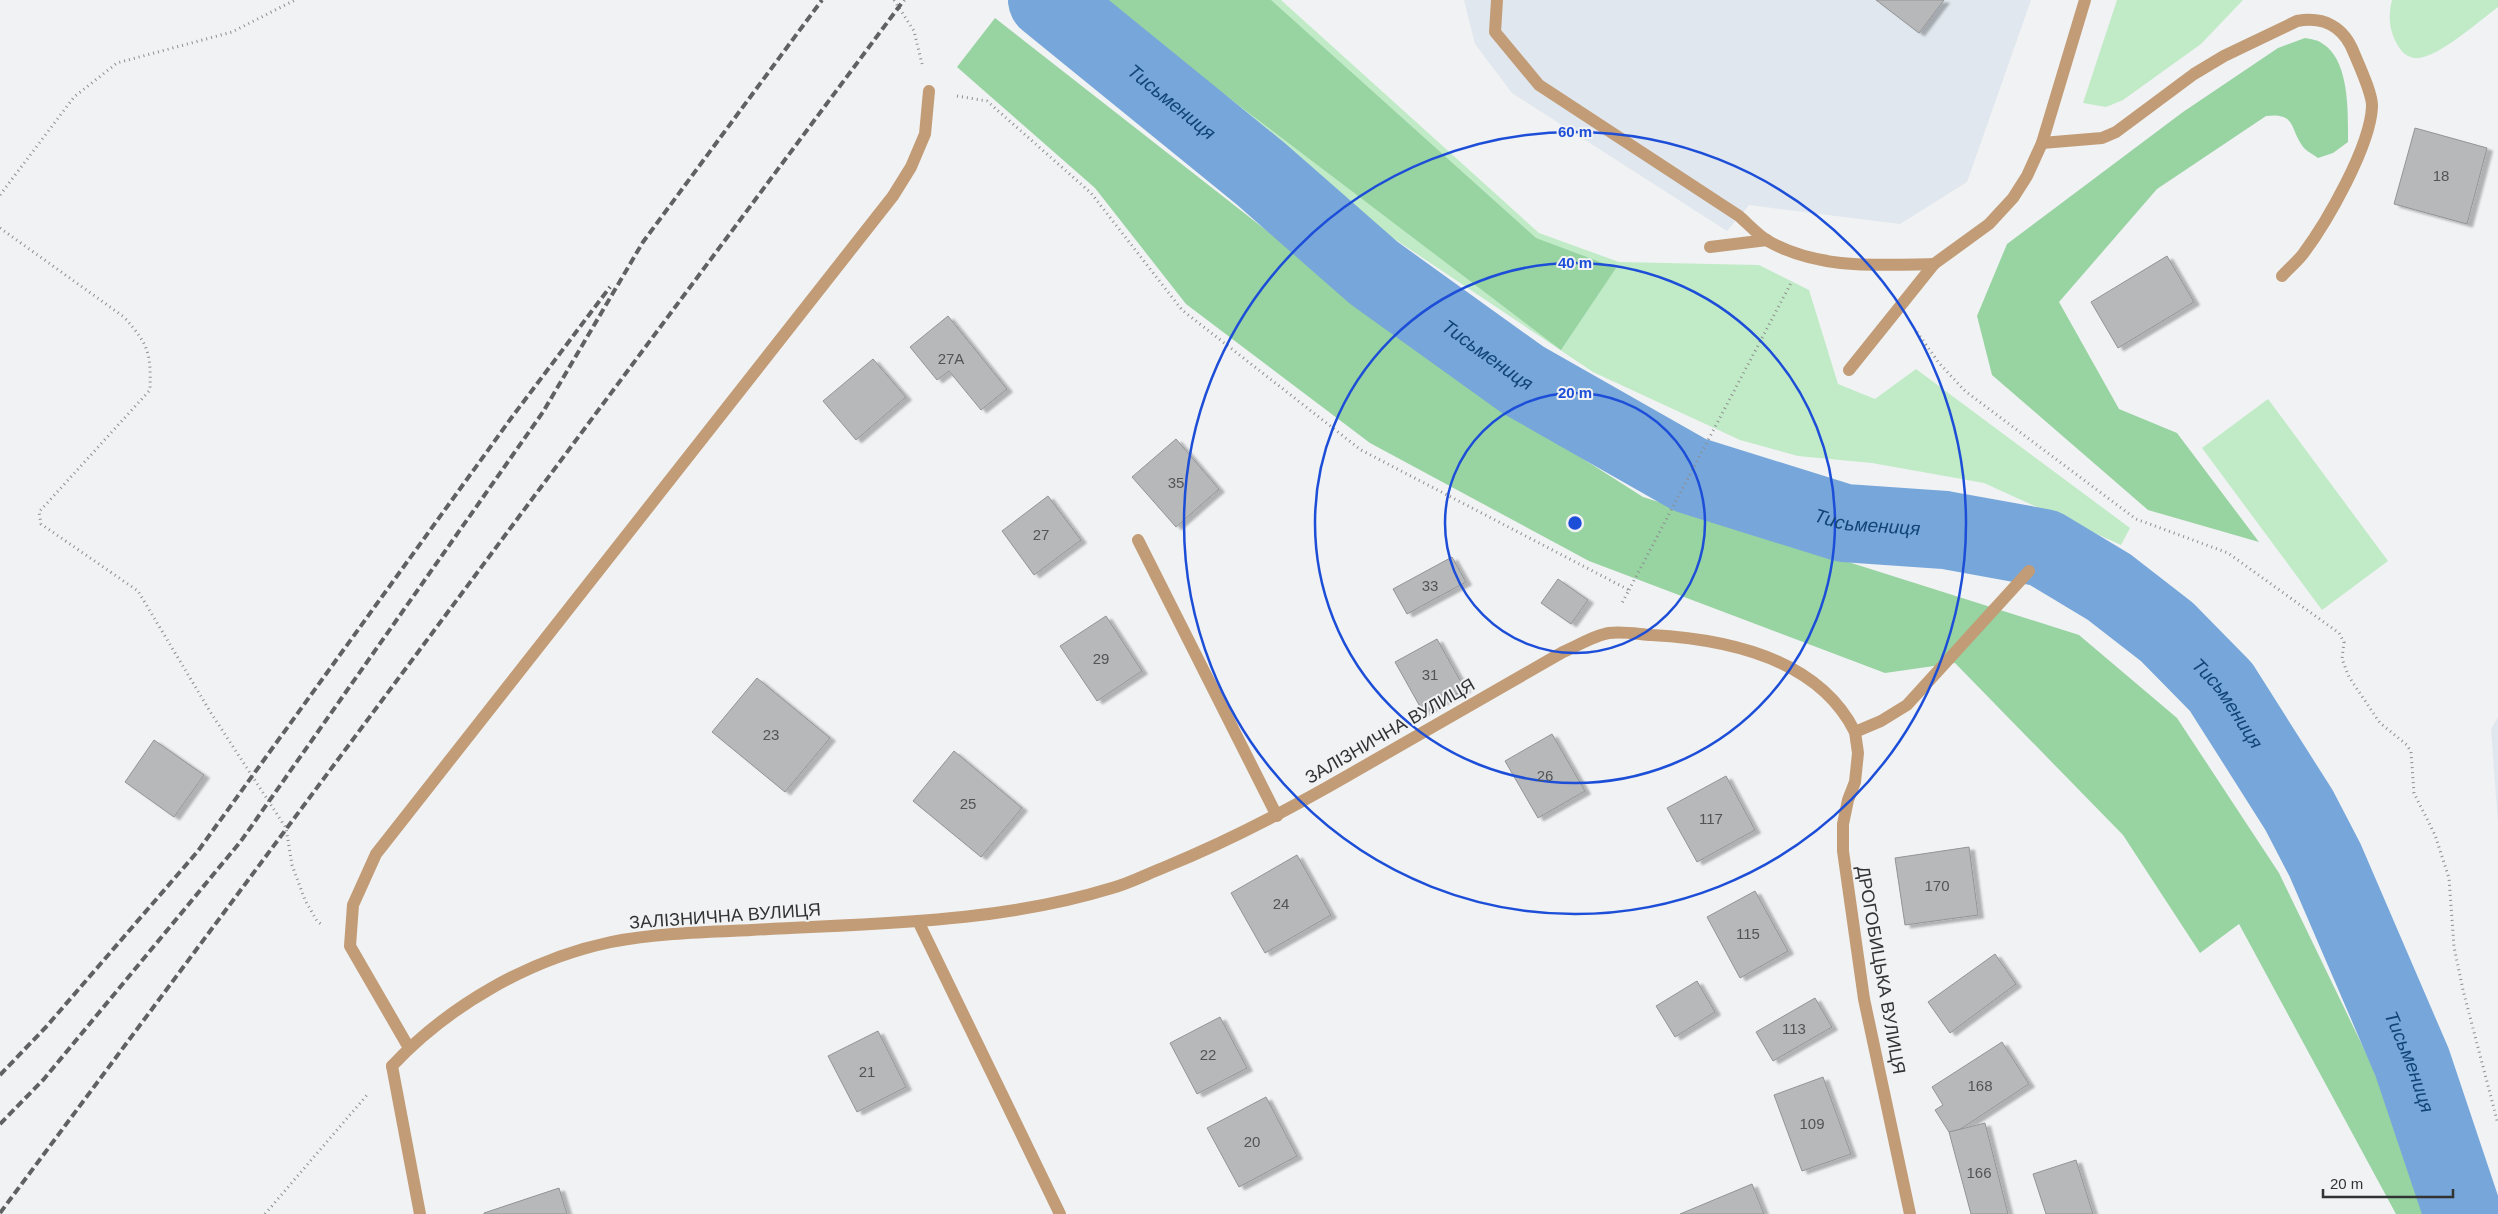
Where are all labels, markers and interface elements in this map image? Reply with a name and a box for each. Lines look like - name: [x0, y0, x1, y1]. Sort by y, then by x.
- water label: Тисьмениця: [1124, 60, 1220, 144]
- text: 60 m: [1558, 123, 1592, 140]
- house number: 18: [2433, 167, 2449, 184]
- text: 40 m: [1558, 254, 1592, 271]
- water label: Тисьмениця: [1438, 315, 1537, 394]
- house number: 27А: [938, 350, 964, 367]
- text: 20 m: [1558, 384, 1592, 401]
- house number: 35: [1168, 474, 1184, 491]
- water label: Тисьмениця: [1812, 504, 1921, 539]
- centre of rings: [1566, 514, 1584, 532]
- house number: 27: [1033, 526, 1049, 543]
- house number: 33: [1422, 577, 1438, 594]
- house number: 29: [1093, 650, 1109, 667]
- water label: Тисьмениця: [2188, 654, 2267, 752]
- house number: 31: [1422, 666, 1438, 683]
- street label: ЗАЛІЗНИЧНА ВУЛИЦЯ: [1302, 674, 1478, 788]
- house number: 23: [763, 726, 779, 743]
- house number: 26: [1537, 767, 1553, 784]
- house number: 25: [960, 795, 976, 812]
- house number: 117: [1699, 810, 1723, 827]
- street label: ДРОГОБИЦЬКА ВУЛИЦЯ: [1853, 864, 1909, 1076]
- house number: 170: [1924, 877, 1950, 894]
- house number: 24: [1273, 895, 1289, 912]
- street label: ЗАЛІЗНИЧНА ВУЛИЦЯ: [628, 899, 822, 933]
- house number: 115: [1736, 925, 1760, 942]
- water label: Тисьмениця: [2380, 1008, 2438, 1115]
- house number: 113: [1782, 1020, 1806, 1037]
- house number: 22: [1200, 1046, 1216, 1063]
- house number: 21: [859, 1063, 875, 1080]
- house number: 168: [1967, 1077, 1993, 1094]
- house number: 109: [1799, 1115, 1825, 1132]
- house number: 20: [1244, 1133, 1260, 1150]
- house number: 166: [1966, 1164, 1992, 1181]
- scale bar: [2323, 1166, 2453, 1198]
- text: 20 m: [2330, 1175, 2363, 1192]

